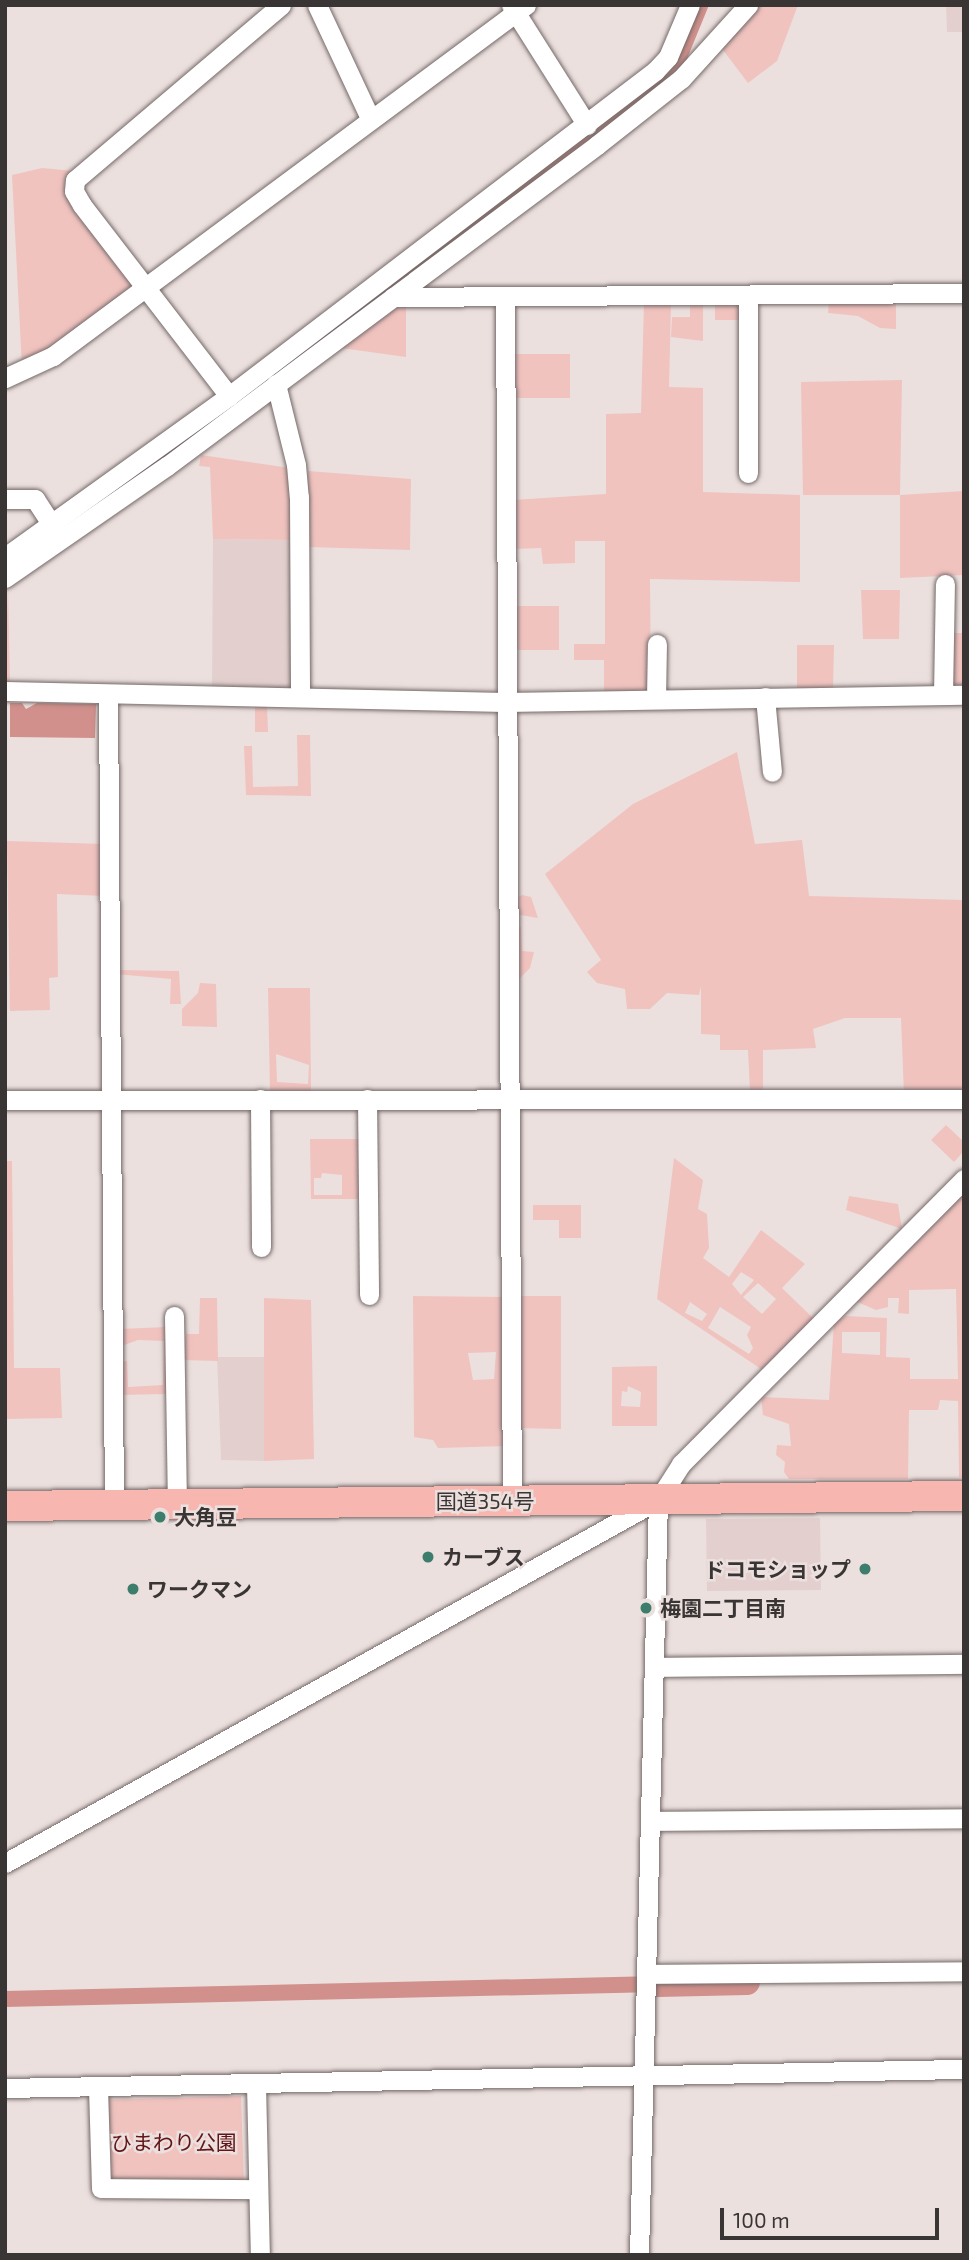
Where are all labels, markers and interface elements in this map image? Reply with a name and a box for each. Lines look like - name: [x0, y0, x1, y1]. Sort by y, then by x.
- street label: 国道354号: [436, 1488, 534, 1514]
- place label: 大角豆: [174, 1504, 237, 1530]
- marker: 大角豆: [152, 1509, 168, 1525]
- place label: カーブス: [442, 1544, 526, 1570]
- marker: カーブス: [420, 1549, 436, 1565]
- place label: ドコモショップ: [704, 1556, 851, 1582]
- marker: ドコモショップ: [857, 1561, 873, 1577]
- place label: ワークマン: [147, 1576, 252, 1602]
- marker: ワークマン: [125, 1581, 141, 1597]
- place label: 梅園二丁目南: [660, 1595, 786, 1621]
- marker: 梅園二丁目南: [638, 1600, 654, 1616]
- park label: ひまわり公園: [111, 2129, 237, 2155]
- scale bar: [724, 2194, 943, 2238]
- text: 100 m: [733, 2207, 790, 2232]

